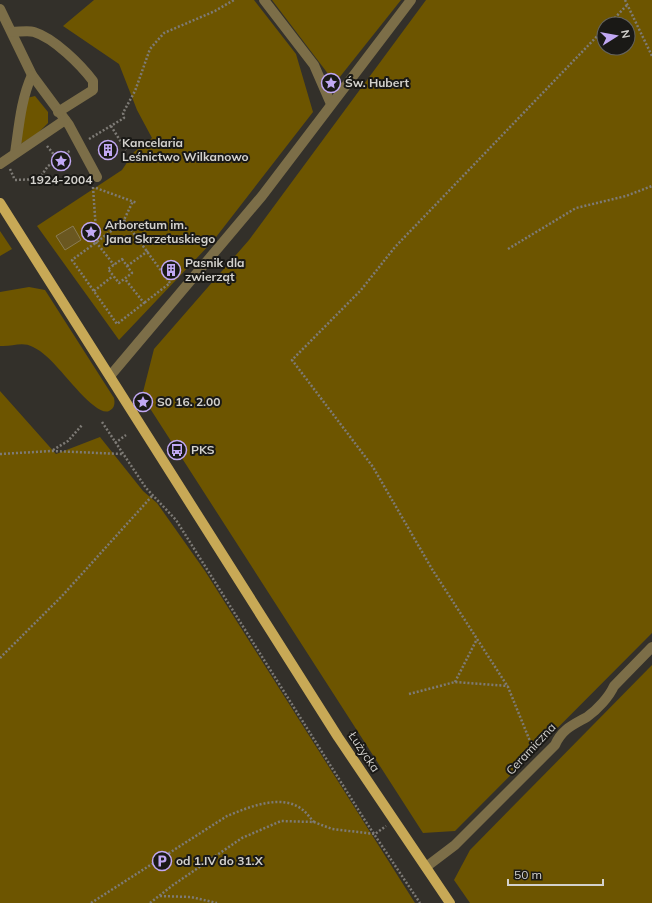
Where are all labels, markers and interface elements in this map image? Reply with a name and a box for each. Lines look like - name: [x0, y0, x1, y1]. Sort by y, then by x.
- north arrow: [596, 16, 636, 56]
- text: N: [618, 29, 633, 40]
- place icon: Św. Hubert: [320, 72, 342, 94]
- place label: Św. Hubert: [345, 75, 409, 90]
- place label: Kancelaria Leśnictwo Wilkanowo: [122, 135, 249, 164]
- building icon: Kancelaria Leśnictwo Wilkanowo: [97, 139, 119, 161]
- place icon: 1924-2004: [50, 150, 72, 172]
- place label: 1924-2004: [30, 172, 92, 187]
- place label: Arboretum im. Jana Skrzetuskiego: [105, 217, 215, 246]
- place icon: Arboretum im. Jana Skrzetuskiego: [80, 221, 102, 243]
- place label: Pasnik dla zwierząt: [185, 255, 244, 284]
- building icon: Pasnik dla zwierząt: [160, 259, 182, 281]
- place icon: S0 16. 2.00: [132, 391, 154, 413]
- place label: S0 16. 2.00: [157, 394, 220, 409]
- bus stop icon: PKS: [166, 439, 188, 461]
- place label: PKS: [191, 442, 215, 457]
- street label: Ceramiczna: [503, 720, 558, 778]
- street label: Łużycka: [345, 728, 383, 775]
- parking icon: od 1.IV do 31.X: [151, 850, 173, 872]
- place label: od 1.IV do 31.X: [176, 853, 264, 868]
- scale bar: [508, 861, 603, 887]
- text: 50 m: [514, 867, 542, 882]

